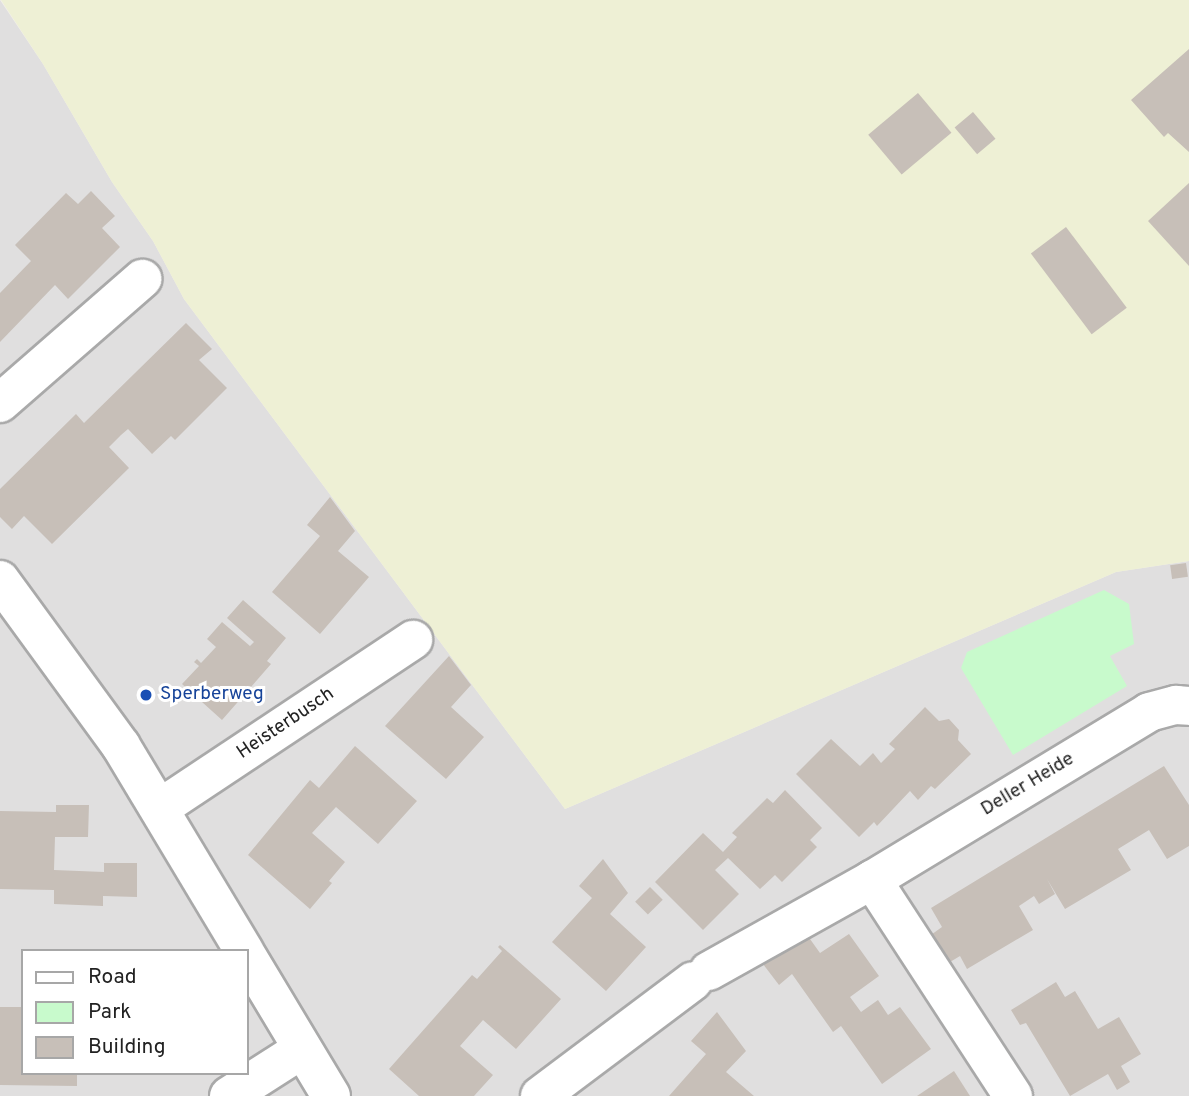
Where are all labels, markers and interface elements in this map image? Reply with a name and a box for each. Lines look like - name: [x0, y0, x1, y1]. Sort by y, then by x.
- street label: Heisterbusch: [233, 683, 339, 765]
- place label: Sperberweg: [160, 684, 264, 706]
- marker: Sperberweg: [138, 687, 154, 703]
- street label: Deller Heide: [977, 748, 1079, 822]
- legend: [21, 949, 248, 1075]
- text: Road: [88, 964, 137, 991]
- text: Park: [88, 999, 131, 1026]
- text: Building: [88, 1034, 166, 1061]

